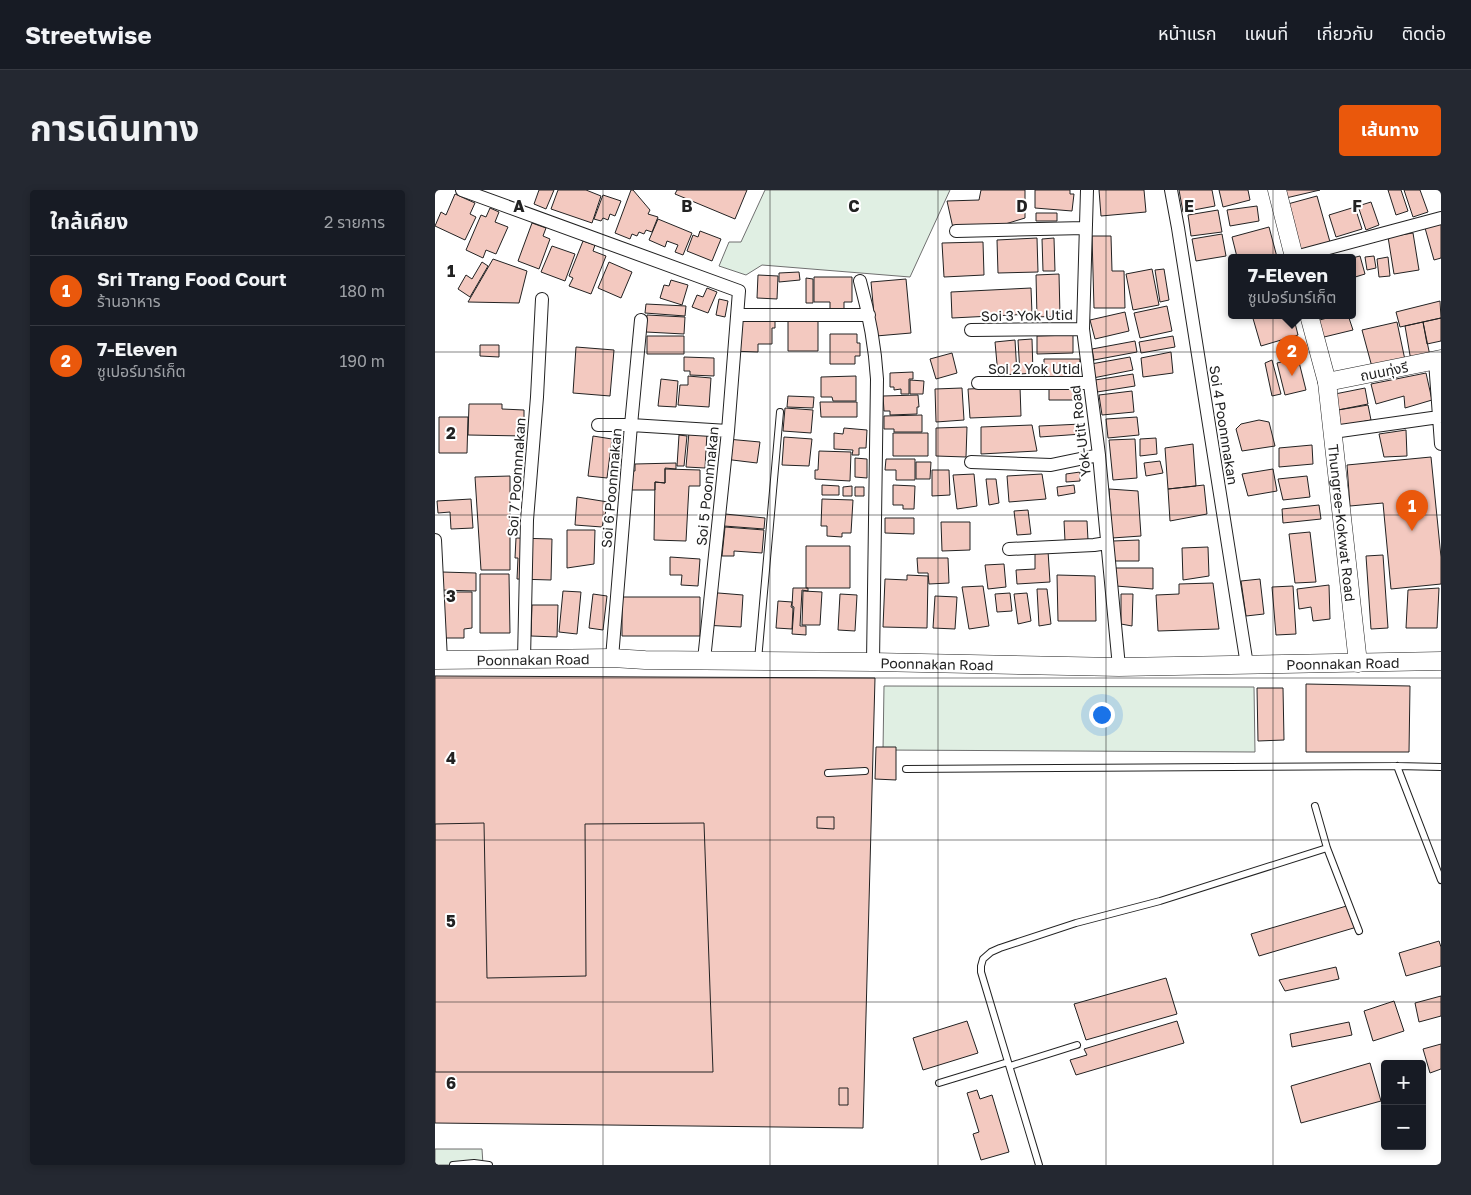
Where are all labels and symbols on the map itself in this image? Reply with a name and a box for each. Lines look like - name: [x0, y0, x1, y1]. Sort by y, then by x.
- text: A: [513, 196, 525, 216]
- text: B: [681, 196, 693, 216]
- text: C: [848, 196, 860, 216]
- text: D: [1016, 196, 1028, 216]
- text: E: [1184, 196, 1194, 216]
- text: F: [1352, 196, 1362, 216]
- text: 1: [447, 261, 455, 281]
- street label: Soi 3 Yok Utid: [981, 306, 1073, 324]
- pin: 2: [1276, 335, 1308, 376]
- street label: ถนนทุ่งรี: [1359, 358, 1410, 385]
- street label: Soi 2 Yok Utid: [988, 360, 1080, 377]
- street label: Soi 4 Poonnnakan: [1206, 364, 1242, 486]
- street label: Yok-Utit Road: [1066, 384, 1094, 478]
- street label: Soi 7 Poonnnakan: [503, 417, 529, 537]
- text: 2: [446, 423, 456, 443]
- street label: Soi 5 Poonnnakan: [692, 425, 722, 547]
- street label: Soi 6 Poonnnakan: [597, 427, 625, 549]
- street label: Thungree-Kokwat Road: [1325, 443, 1360, 602]
- pin: 1: [1396, 490, 1428, 531]
- text: 3: [446, 586, 456, 606]
- street label: Poonnakan Road: [476, 650, 590, 668]
- street label: Poonnakan Road: [1286, 653, 1400, 672]
- street label: Poonnakan Road: [880, 654, 994, 673]
- your location: [1089, 702, 1115, 728]
- text: 4: [446, 748, 456, 768]
- text: 5: [446, 911, 456, 931]
- text: 6: [446, 1073, 456, 1093]

